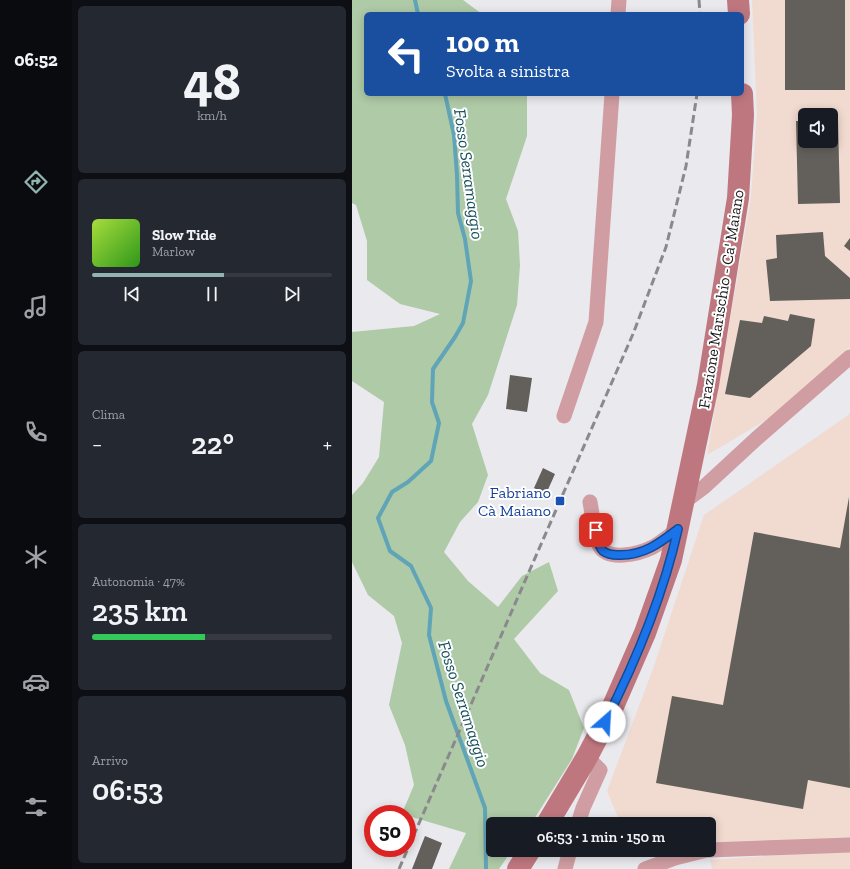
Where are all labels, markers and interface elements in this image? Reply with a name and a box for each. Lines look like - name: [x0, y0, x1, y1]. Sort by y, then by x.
- text: 100 m: [446, 26, 519, 59]
- icon: left: [380, 28, 432, 80]
- text: 06:52: [14, 49, 58, 71]
- text: 48: [183, 51, 241, 113]
- text: Svolta a sinistra: [446, 60, 570, 82]
- water label: Fosso Serramaggio: [450, 107, 488, 241]
- text: km/h: [197, 108, 227, 123]
- map controls: [798, 108, 838, 148]
- button: sound: [798, 108, 838, 148]
- icon: directions: [22, 168, 50, 196]
- street label: Frazione Marischio - Ca' Maiano: [694, 188, 748, 410]
- text: Slow Tide: [152, 226, 216, 244]
- text: Marlow: [152, 244, 195, 259]
- icon: previous: [121, 283, 143, 305]
- icon: pause: [201, 283, 223, 305]
- icon: next: [281, 283, 303, 305]
- icon: music: [22, 293, 50, 321]
- text: Clima: [92, 407, 125, 422]
- icon: phone: [22, 418, 50, 446]
- text: 22°: [191, 426, 234, 462]
- text: −: [92, 431, 102, 458]
- text: +: [323, 431, 332, 458]
- place label: Fabriano Cà Maiano: [478, 483, 551, 520]
- marker: Fabriano Cà Maiano: [554, 495, 566, 507]
- pin: [579, 513, 613, 547]
- icon: arrive: [585, 519, 607, 541]
- icon: climate: [22, 543, 50, 571]
- text: Autonomia · 47%: [92, 574, 185, 589]
- text: 235 km: [92, 593, 187, 629]
- water label: Fosso Serramaggio: [434, 638, 494, 770]
- icon: car: [22, 668, 50, 696]
- position arrow: [584, 701, 626, 743]
- text: Arrivo: [92, 753, 128, 768]
- text: 06:53: [92, 772, 164, 808]
- icon: filters: [22, 793, 50, 821]
- speed limit sign: 50: [364, 805, 416, 857]
- text: 06:53 · 1 min · 150 m: [537, 828, 665, 846]

